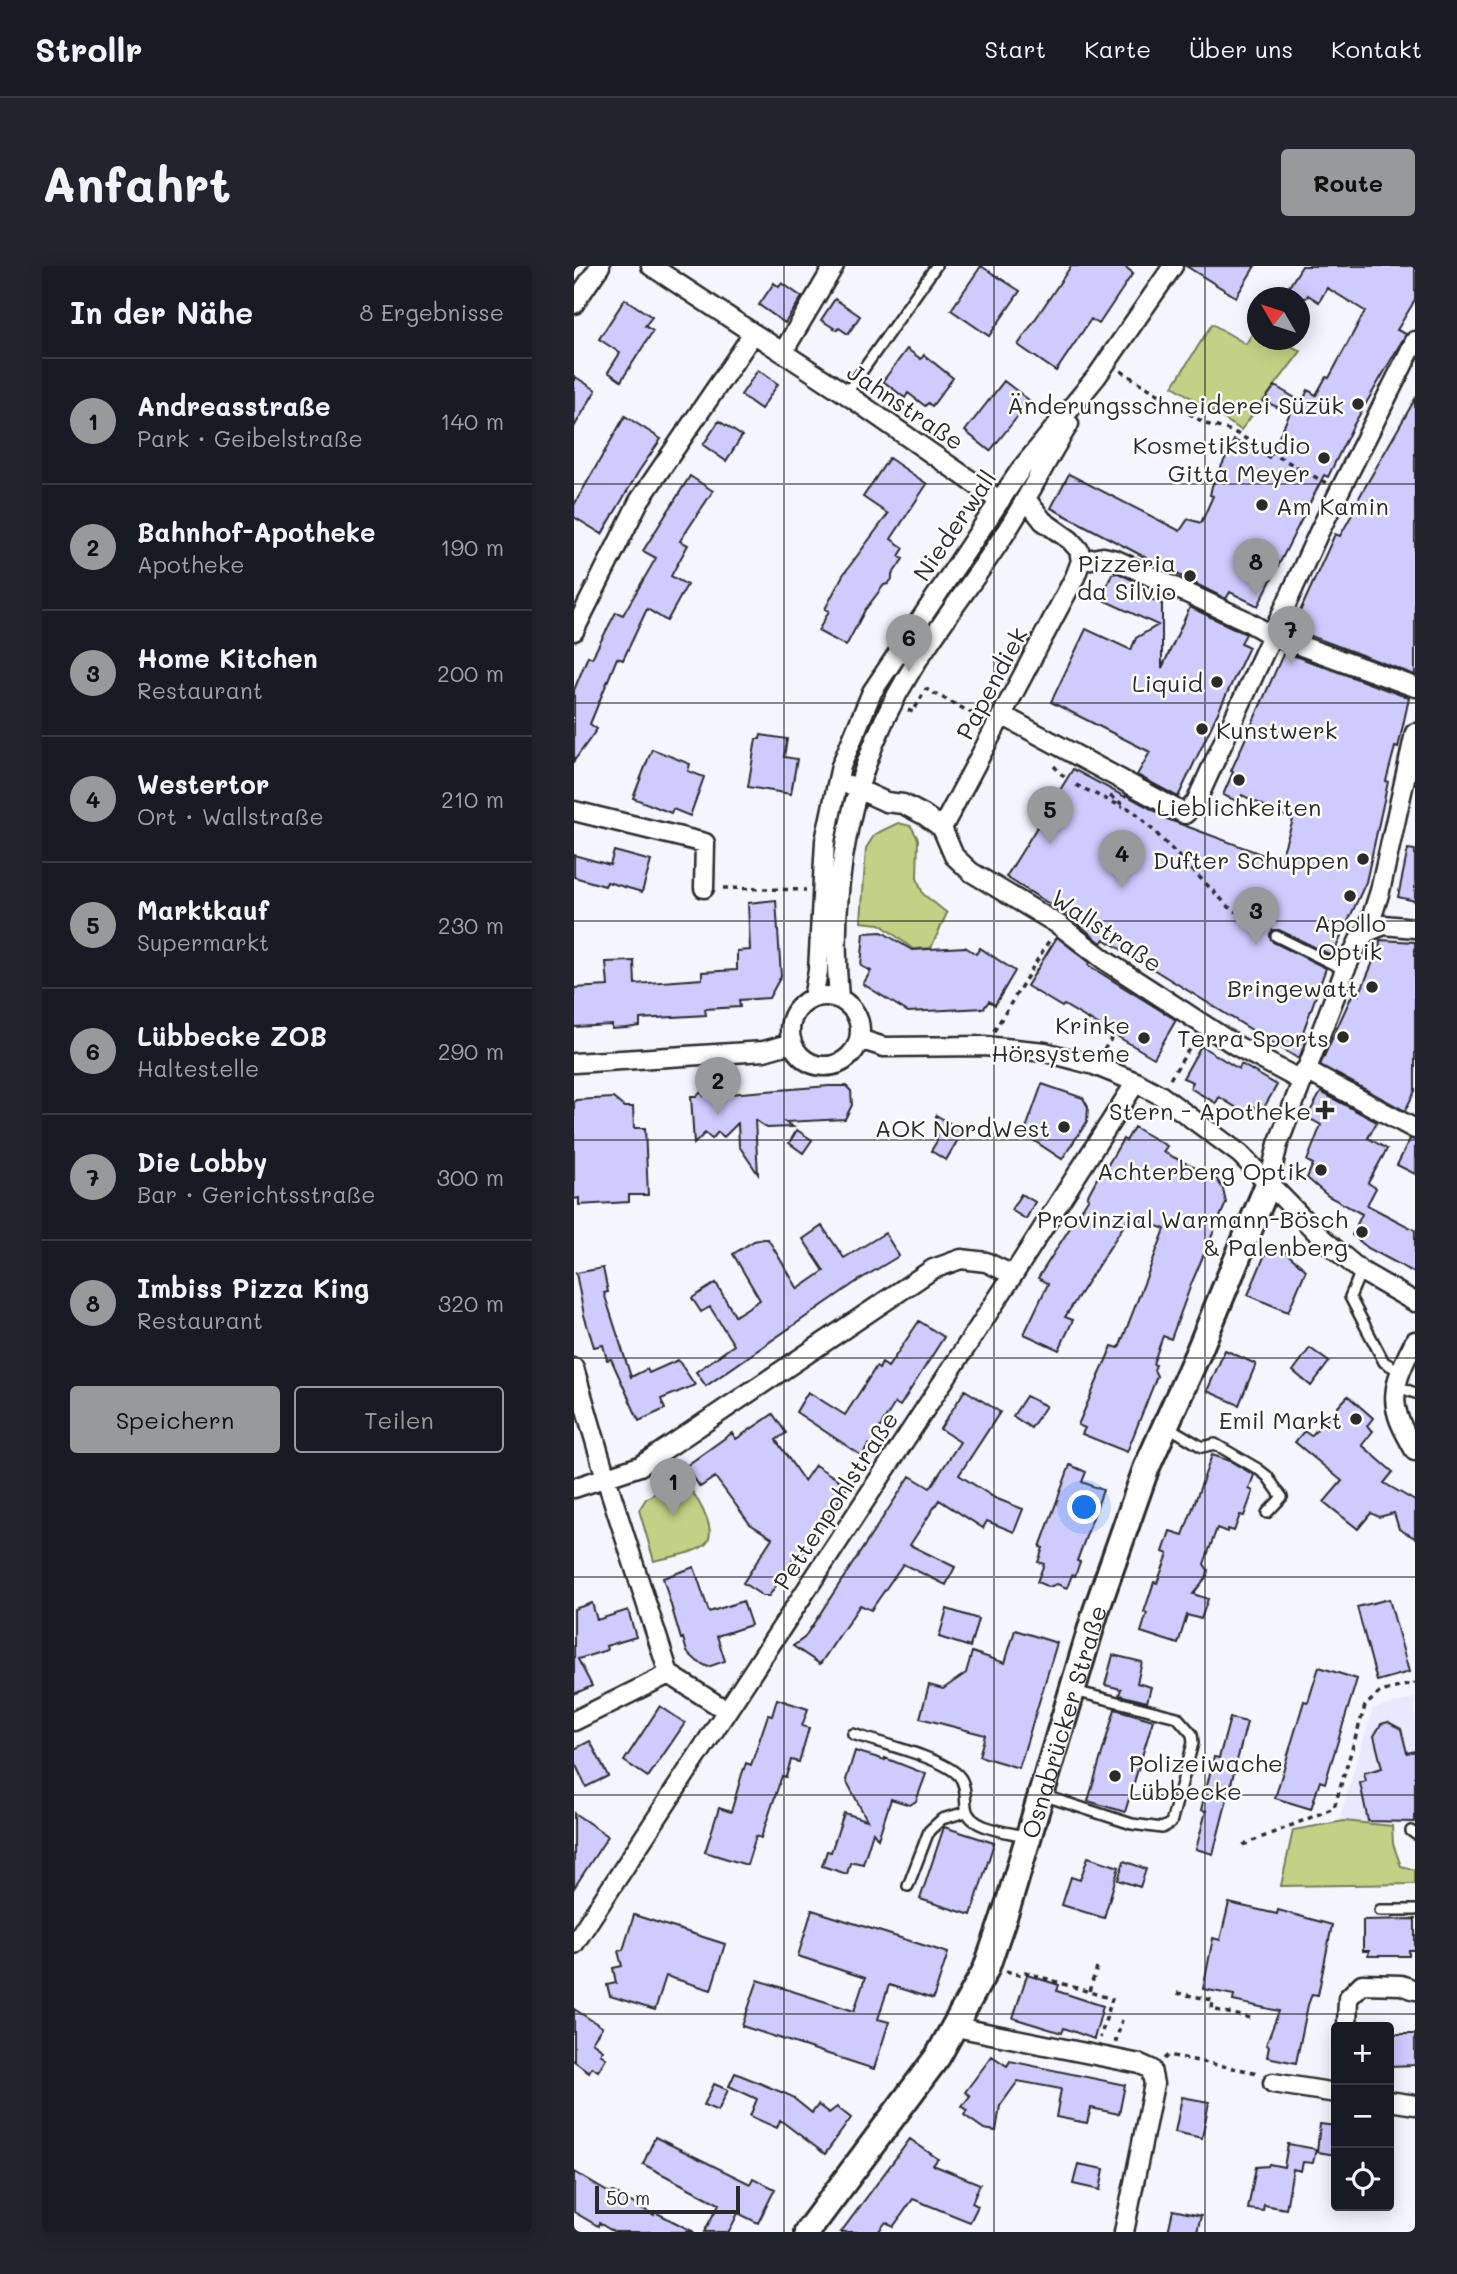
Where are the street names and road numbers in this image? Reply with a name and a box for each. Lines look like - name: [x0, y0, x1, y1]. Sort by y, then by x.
- street label: Jahnstraße: [842, 356, 970, 456]
- street label: Niederwall: [905, 463, 1003, 587]
- street label: Papendiek: [949, 622, 1033, 744]
- street label: Wallstraße: [1046, 882, 1168, 978]
- street label: Pettenpohlstraße: [766, 1405, 904, 1595]
- street label: Osnabrücker Straße: [1013, 1601, 1112, 1842]

